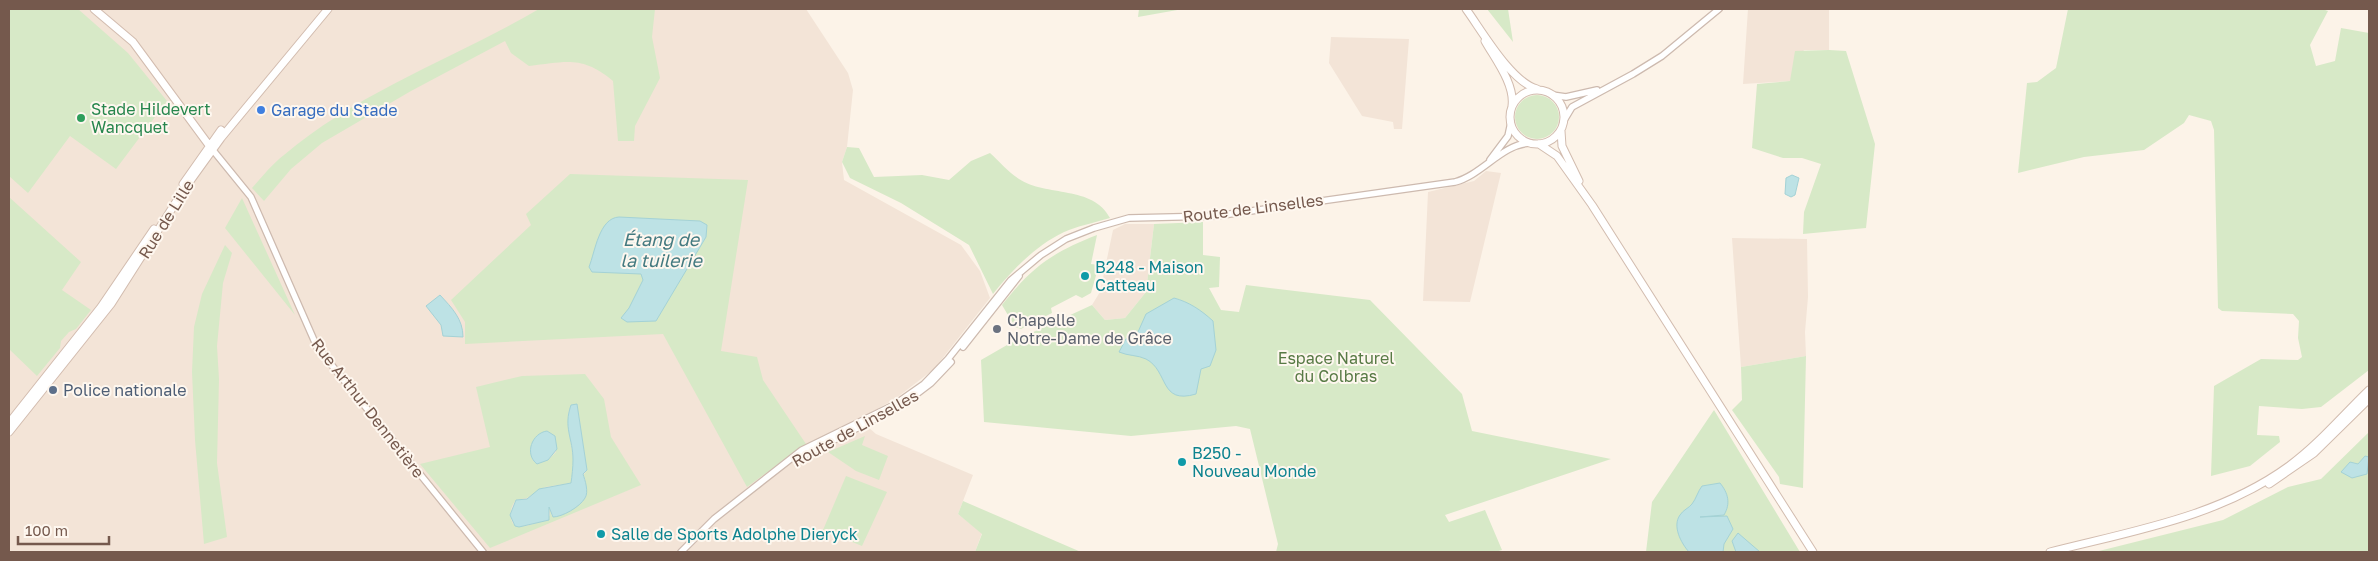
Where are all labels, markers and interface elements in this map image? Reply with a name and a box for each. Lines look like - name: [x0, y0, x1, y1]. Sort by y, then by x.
- place label: Stade Hildevert Wancquet: [91, 99, 211, 137]
- place label: Garage du Stade: [271, 100, 398, 120]
- marker: Garage du Stade: [255, 104, 267, 116]
- marker: Stade Hildevert Wancquet: [75, 112, 87, 124]
- street label: Rue de Lille: [134, 176, 198, 262]
- street label: Route de Linselles: [1181, 189, 1325, 227]
- water label: Étang de la tuilerie: [620, 228, 703, 271]
- place label: B248 - Maison Catteau: [1095, 257, 1204, 295]
- marker: B248 - Maison Catteau: [1079, 270, 1091, 282]
- place label: Chapelle Notre-Dame de Grâce: [1007, 310, 1172, 348]
- marker: Chapelle Notre-Dame de Grâce: [991, 323, 1003, 335]
- street label: Rue Arthur Dennetière: [307, 334, 429, 482]
- park label: Espace Naturel du Colbras: [1278, 348, 1394, 386]
- place label: Police nationale: [63, 380, 186, 400]
- marker: Police nationale: [47, 384, 59, 396]
- street label: Route de Linselles: [788, 385, 922, 471]
- place label: B250 - Nouveau Monde: [1192, 443, 1316, 481]
- marker: B250 - Nouveau Monde: [1176, 456, 1188, 468]
- scale bar: [18, 514, 109, 546]
- text: 100 m: [25, 521, 68, 539]
- place label: Salle de Sports Adolphe Dieryck: [611, 524, 858, 544]
- marker: Salle de Sports Adolphe Dieryck: [595, 528, 607, 540]

